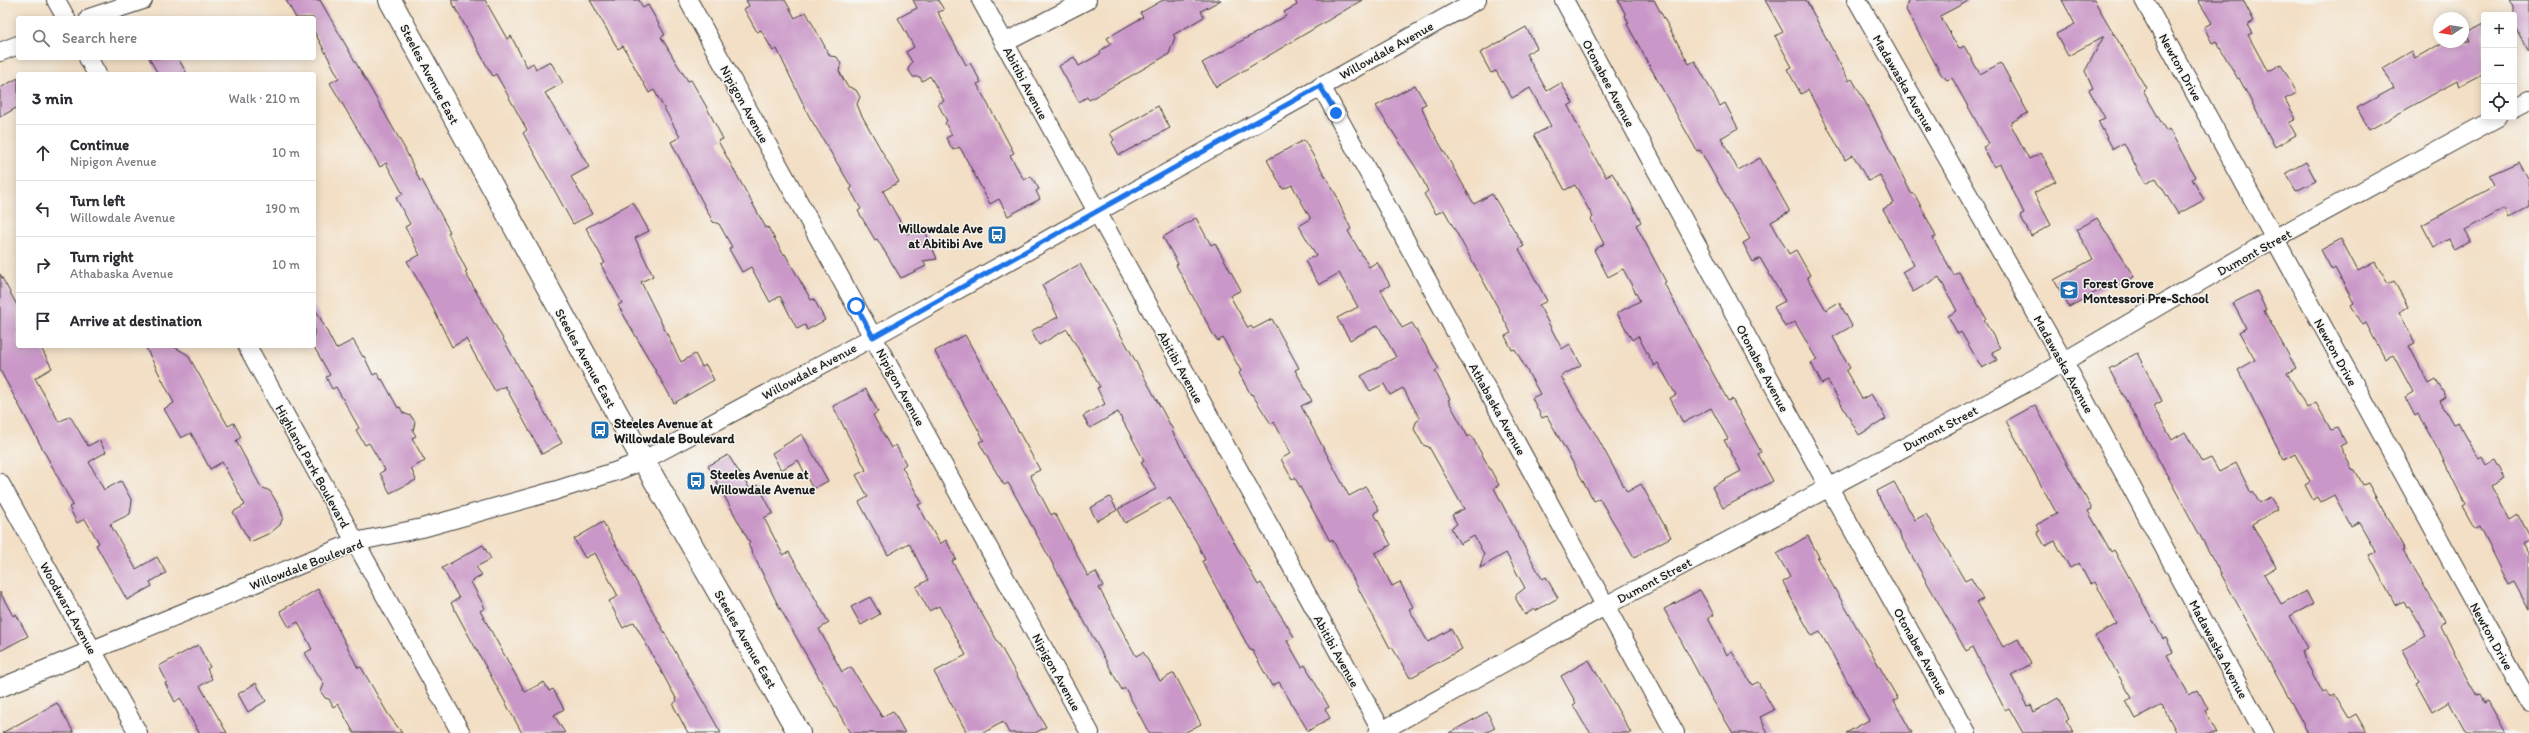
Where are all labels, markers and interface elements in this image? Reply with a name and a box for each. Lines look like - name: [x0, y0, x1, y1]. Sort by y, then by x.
- north arrow: [2433, 12, 2469, 48]
- map controls: [2481, 12, 2517, 120]
- button: +: [2481, 12, 2517, 48]
- search box: [16, 16, 316, 60]
- street label: Willowdale Avenue: [1337, 18, 1436, 83]
- street label: Steeles Avenue East: [397, 21, 462, 127]
- icon: search: [30, 27, 52, 49]
- text: Search here: [62, 29, 137, 47]
- street label: Newton Drive: [2156, 31, 2205, 104]
- street label: Madawaska Avenue: [1870, 32, 1937, 135]
- street label: Otonabee Avenue: [1579, 37, 1638, 130]
- street label: Abitibi Avenue: [1000, 44, 1051, 122]
- button: −: [2481, 48, 2517, 84]
- street label: Nipigon Avenue: [717, 63, 772, 146]
- button: locate: [2481, 84, 2517, 120]
- text: 3 min: [32, 88, 73, 108]
- text: Walk · 210 m: [229, 91, 300, 106]
- route end: [1327, 104, 1345, 122]
- text: Continue: [70, 136, 129, 154]
- icon: ahead: [32, 142, 54, 164]
- text: 10 m: [272, 145, 300, 160]
- text: Nipigon Avenue: [70, 154, 156, 169]
- text: Turn left: [70, 192, 125, 210]
- icon: left: [32, 198, 54, 220]
- text: 190 m: [265, 201, 300, 216]
- text: Willowdale Avenue: [70, 210, 175, 225]
- place label: Willowdale Ave at Abitibi Ave: [898, 221, 983, 251]
- bus stop icon: Willowdale Ave at Abitibi Ave: [986, 224, 1008, 246]
- street label: Dumont Street: [2215, 226, 2294, 279]
- text: Turn right: [70, 248, 134, 266]
- icon: right: [32, 254, 54, 276]
- text: 10 m: [272, 257, 300, 272]
- text: Athabaska Avenue: [70, 266, 173, 281]
- place label: Forest Grove Montessori Pre-School: [2083, 276, 2209, 306]
- school or university icon: Forest Grove Montessori Pre-School: [2058, 279, 2080, 301]
- route start: [847, 297, 865, 315]
- street label: Steeles Avenue East: [552, 306, 619, 411]
- icon: arrive: [32, 310, 54, 332]
- text: Arrive at destination: [70, 312, 202, 330]
- street label: Madawaska Avenue: [2030, 313, 2097, 416]
- street label: Newton Drive: [2311, 316, 2360, 389]
- street label: Otonabee Avenue: [1733, 322, 1792, 415]
- street label: Abitibi Avenue: [1155, 328, 1207, 406]
- street label: Willowdale Avenue: [759, 340, 859, 403]
- street label: Nipigon Avenue: [873, 346, 928, 429]
- street label: Athabaska Avenue: [1466, 360, 1529, 458]
- street label: Highland Park Boulevard: [272, 402, 353, 531]
- street label: Dumont Street: [1900, 402, 1980, 454]
- place label: Steeles Avenue at Willowdale Boulevard: [614, 416, 735, 446]
- bus stop icon: Steeles Avenue at Willowdale Boulevard: [589, 419, 611, 441]
- place label: Steeles Avenue at Willowdale Avenue: [710, 467, 815, 497]
- bus stop icon: Steeles Avenue at Willowdale Avenue: [685, 470, 707, 492]
- street label: Willowdale Boulevard: [247, 536, 365, 593]
- street label: Dumont Street: [1614, 554, 1694, 606]
- street label: Woodward Avenue: [37, 559, 100, 657]
- street label: Steeles Avenue East: [711, 587, 780, 691]
- street label: Madawaska Avenue: [2186, 597, 2251, 701]
- street label: Newton Drive: [2467, 600, 2516, 673]
- street label: Otonabee Avenue: [1890, 605, 1951, 697]
- street label: Abitibi Avenue: [1311, 612, 1363, 690]
- street label: Nipigon Avenue: [1029, 631, 1084, 714]

